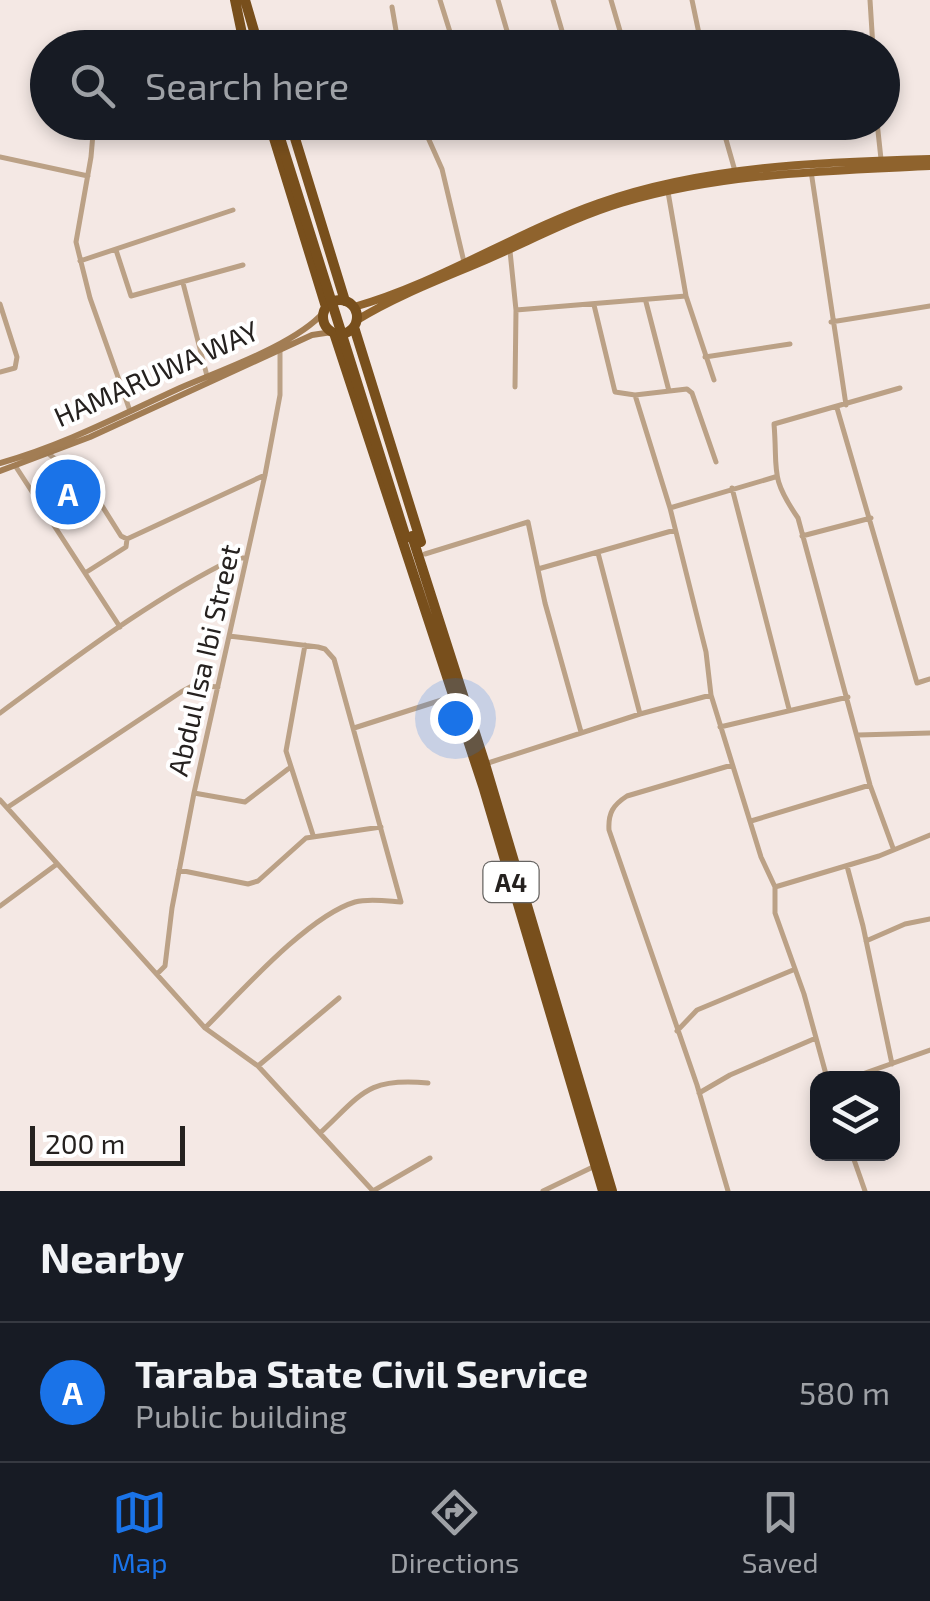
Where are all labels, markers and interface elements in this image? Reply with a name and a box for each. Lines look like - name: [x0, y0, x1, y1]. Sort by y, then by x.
- search box: [30, 30, 900, 140]
- icon: search: [65, 58, 120, 113]
- text: Search here: [145, 62, 349, 108]
- street label: HAMARUWA WAY: [48, 313, 264, 433]
- pin: A: [36, 454, 100, 530]
- street label: Abdul Isa Ibi Street: [160, 541, 246, 779]
- your location: [430, 693, 481, 744]
- road number: A4: [484, 862, 538, 902]
- map controls: [810, 1071, 900, 1161]
- button: layers: [810, 1071, 900, 1161]
- scale bar: [30, 1121, 185, 1166]
- text: 200 m: [45, 1126, 125, 1160]
- text: Nearby: [40, 1231, 184, 1281]
- text: Taraba State Civil Service: [135, 1350, 588, 1396]
- text: A: [62, 1373, 83, 1411]
- text: 580 m: [799, 1373, 890, 1411]
- text: Public building: [135, 1396, 347, 1434]
- tab: Map: [111, 1485, 167, 1579]
- tab: Directions: [390, 1485, 519, 1579]
- tab: Saved: [742, 1485, 819, 1579]

